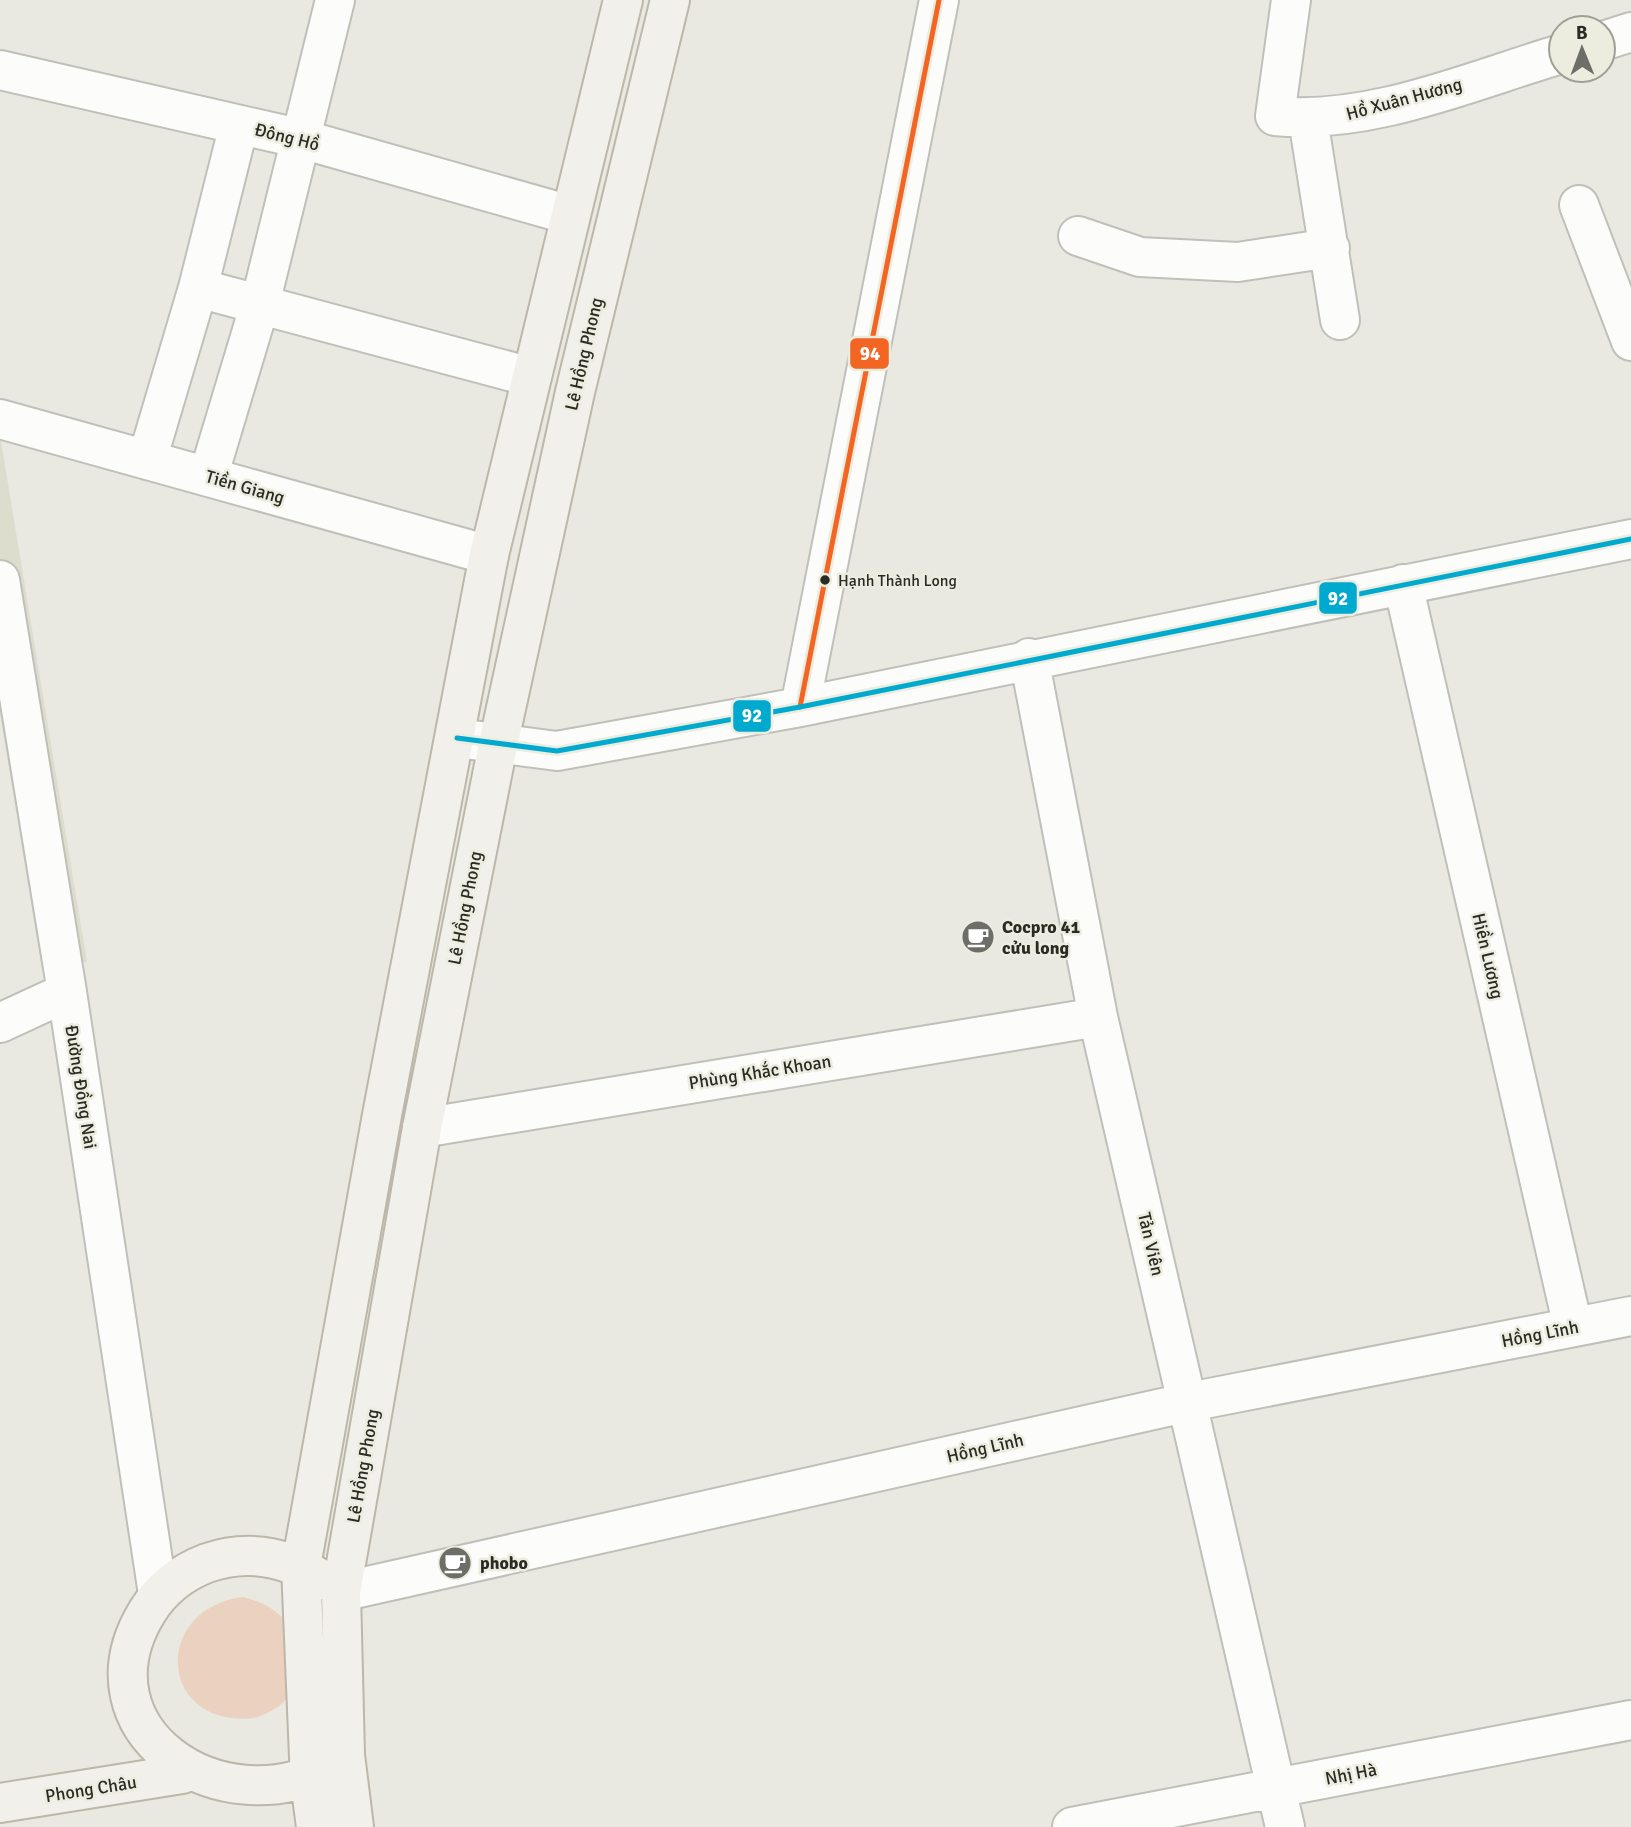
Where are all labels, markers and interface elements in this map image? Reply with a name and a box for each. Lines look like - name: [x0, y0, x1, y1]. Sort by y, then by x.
- north arrow: [1547, 14, 1617, 84]
- text: B: [1576, 21, 1588, 45]
- street label: Hồ Xuân Hương: [1344, 73, 1464, 125]
- street label: Đông Hồ: [252, 118, 322, 156]
- street label: Lê Hồng Phong: [560, 295, 608, 413]
- line badge: 94: [849, 337, 890, 370]
- text: 94: [860, 342, 880, 366]
- street label: Tiền Giang: [203, 465, 287, 509]
- place label: Hạnh Thành Long: [838, 571, 957, 591]
- marker: Hạnh Thành Long: [818, 573, 832, 587]
- line badge: 92: [1318, 581, 1358, 615]
- text: 92: [1328, 587, 1348, 611]
- line badge: 92: [732, 699, 772, 733]
- text: 92: [742, 704, 762, 728]
- street label: Lê Hồng Phong: [443, 849, 487, 967]
- street label: Hiền Lương: [1467, 911, 1509, 1001]
- place label: Cocpro 41 cửu long: [1002, 916, 1080, 959]
- cafe icon: Cocpro 41 cửu long: [959, 918, 997, 956]
- street label: Đường Đồng Nai: [60, 1023, 102, 1151]
- street label: Phùng Khắc Khoan: [687, 1050, 833, 1094]
- street label: Tản Viên: [1133, 1210, 1169, 1278]
- street label: Hồng Lĩnh: [1499, 1316, 1581, 1352]
- street label: Lê Hồng Phong: [342, 1407, 384, 1525]
- street label: Hồng Lĩnh: [944, 1428, 1026, 1468]
- cafe icon: phobo: [436, 1544, 474, 1582]
- place label: phobo: [480, 1552, 528, 1574]
- street label: Nhị Hà: [1323, 1758, 1379, 1790]
- street label: Phong Châu: [44, 1771, 138, 1807]

